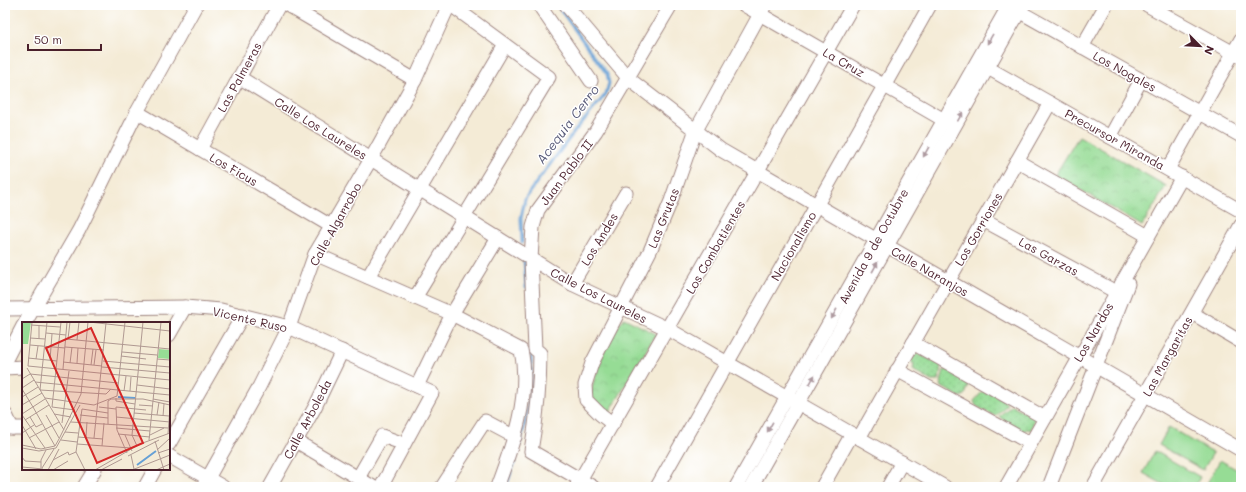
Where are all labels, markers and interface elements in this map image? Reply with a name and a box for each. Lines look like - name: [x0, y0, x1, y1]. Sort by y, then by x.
- scale bar: [28, 26, 101, 52]
- north arrow: [1180, 26, 1220, 66]
- text: 50 m: [34, 31, 62, 47]
- one-way arrow: [986, 33, 993, 45]
- street label: Las Palmeras: [213, 39, 265, 115]
- text: N: [1201, 43, 1218, 57]
- street label: La Cruz: [820, 44, 868, 80]
- street label: Los Nogales: [1091, 47, 1160, 95]
- water label: Acequia Cerro: [532, 81, 602, 167]
- street label: Calle Los Laureles: [272, 93, 371, 163]
- street label: Precursor Miranda: [1062, 105, 1168, 173]
- one-way arrow: [956, 111, 963, 123]
- street label: Juan Pablo II: [536, 136, 596, 208]
- one-way arrow: [922, 146, 929, 158]
- street label: Los Ficus: [207, 149, 261, 189]
- street label: Calle Algarrobo: [305, 179, 365, 269]
- street label: Las Grutas: [644, 185, 682, 250]
- street label: Avenida 9 de Octubre: [835, 186, 911, 306]
- street label: Los Gorriones: [951, 189, 1005, 268]
- street label: Los Combatientes: [682, 197, 748, 296]
- street label: Nacionalismo: [767, 208, 819, 284]
- street label: Los Andes: [577, 209, 621, 268]
- street label: Las Garzas: [1016, 233, 1082, 279]
- street label: Calle Naranjos: [888, 242, 972, 300]
- one-way arrow: [872, 261, 879, 273]
- street label: Calle Los Laureles: [548, 264, 650, 326]
- street label: Los Nardos: [1070, 299, 1117, 365]
- street label: Vicente Ruso: [211, 303, 289, 335]
- one-way arrow: [831, 308, 838, 320]
- street label: Las Margaritas: [1138, 313, 1196, 399]
- inset map: [22, 322, 170, 470]
- one-way arrow: [808, 374, 815, 386]
- street label: Calle Arboleda: [279, 376, 335, 462]
- one-way arrow: [767, 421, 774, 433]

